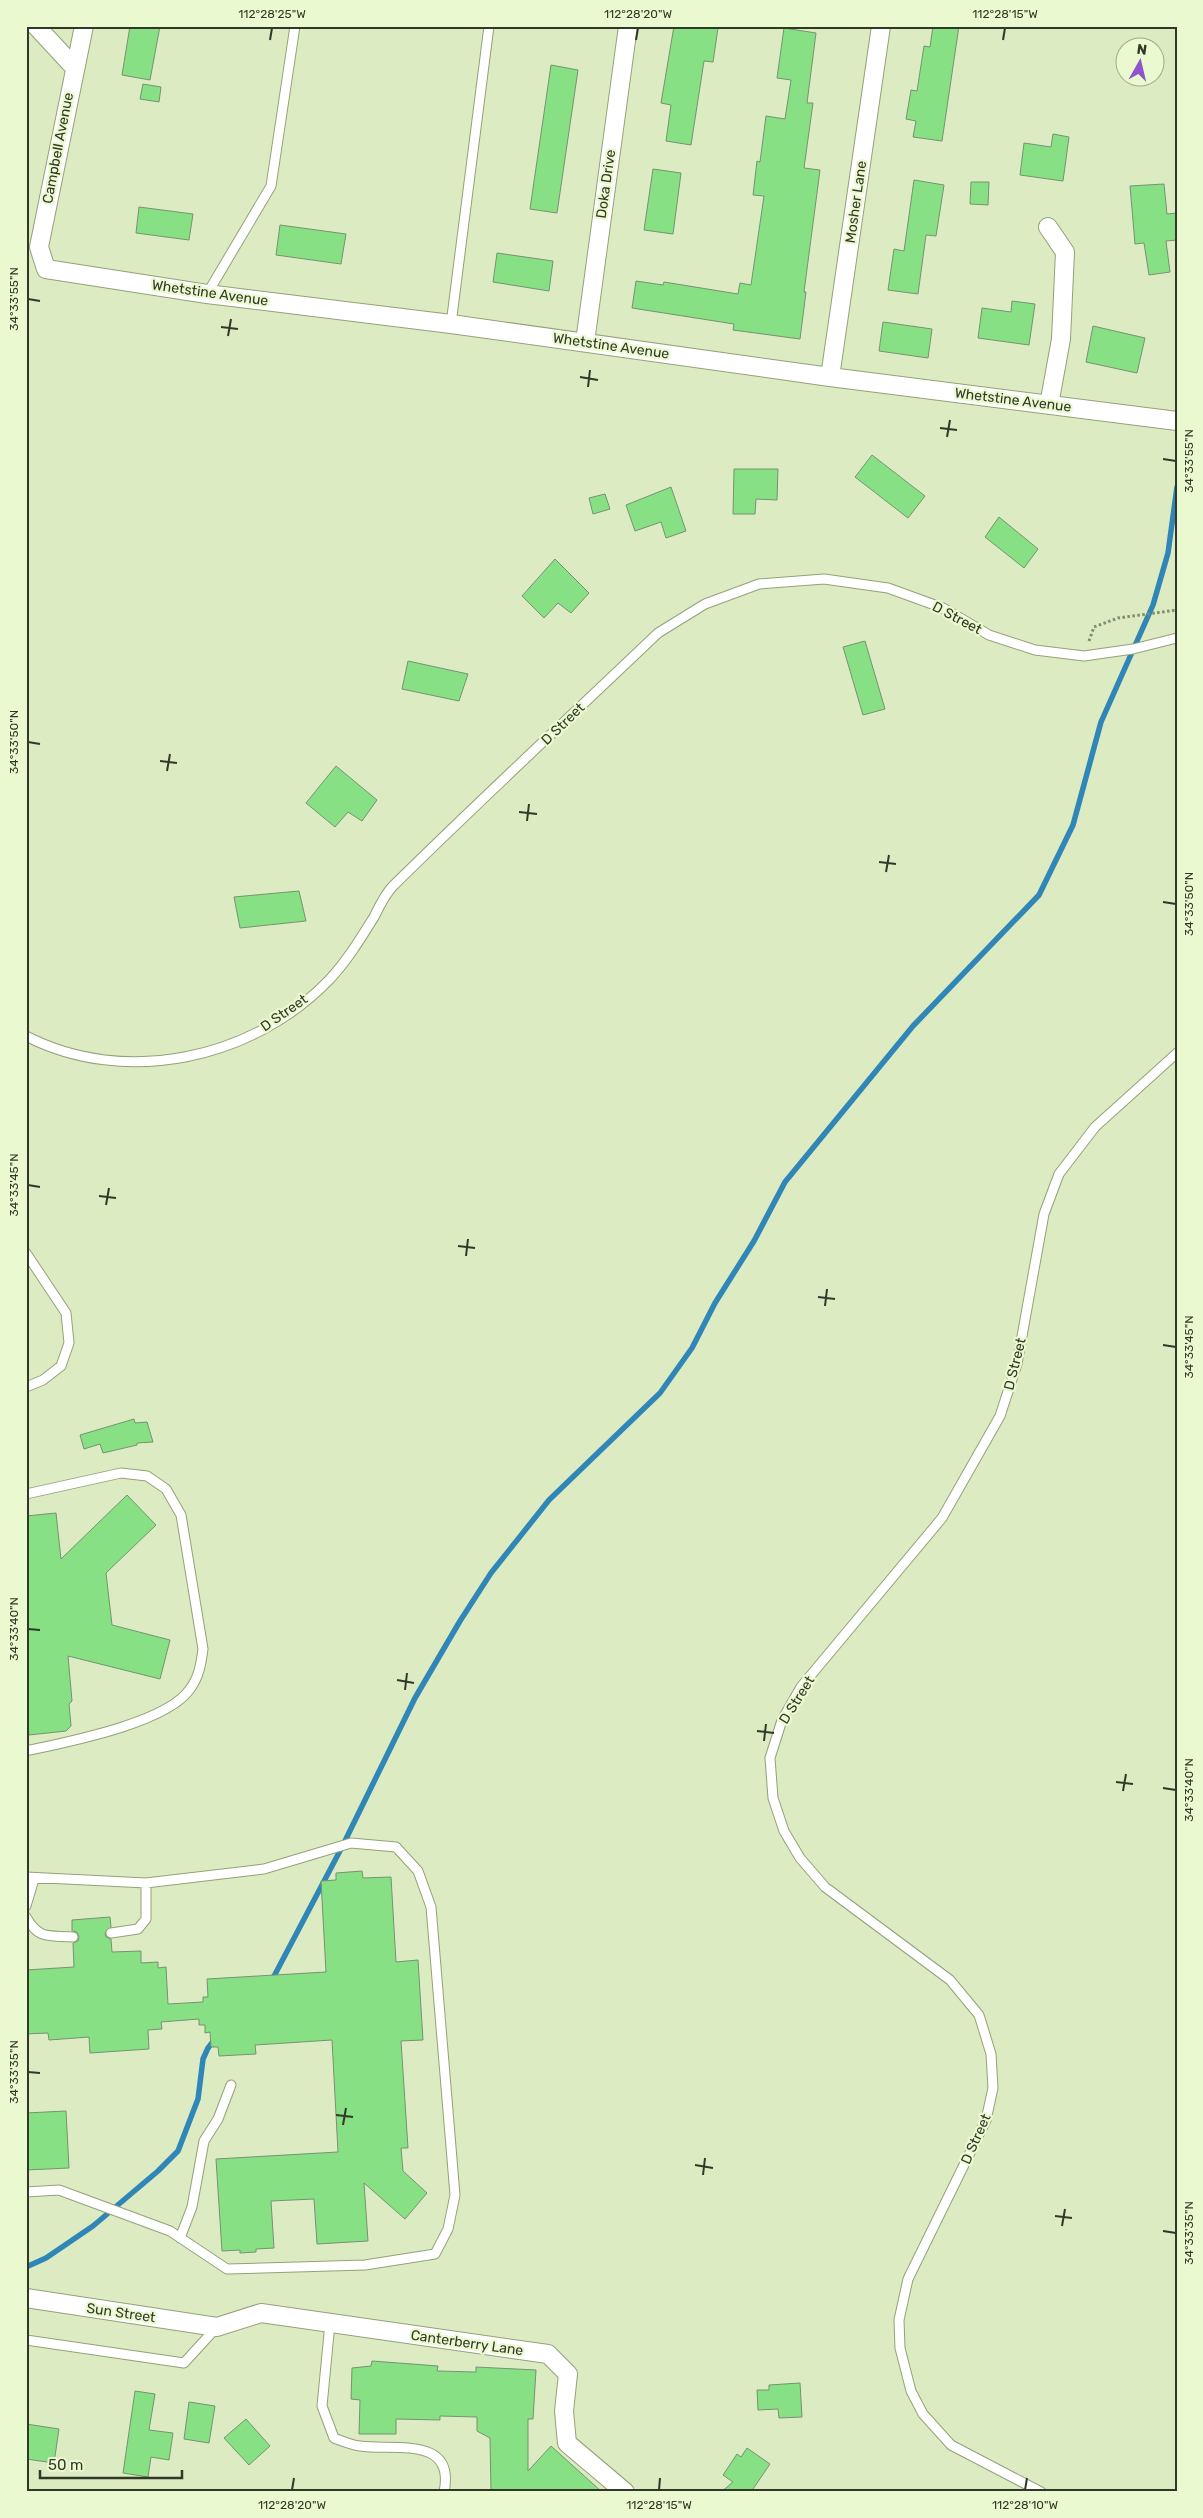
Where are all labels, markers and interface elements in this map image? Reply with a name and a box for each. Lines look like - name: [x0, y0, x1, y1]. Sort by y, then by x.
- text: 112°28'25"W: [238, 7, 306, 21]
- text: 112°28'20"W: [604, 7, 672, 21]
- text: 112°28'15"W: [972, 7, 1038, 21]
- north arrow: [1116, 38, 1166, 88]
- text: N: [1136, 41, 1148, 59]
- street label: Campbell Avenue: [39, 91, 77, 205]
- street label: Doka Drive: [593, 148, 619, 220]
- street label: Mosher Lane: [842, 160, 870, 244]
- text: 34°33'55"N: [7, 267, 21, 331]
- street label: Whetstine Avenue: [151, 276, 269, 310]
- street label: Whetstine Avenue: [552, 329, 670, 363]
- street label: Whetstine Avenue: [954, 384, 1072, 416]
- text: 34°33'55"N: [1182, 429, 1196, 493]
- street label: D Street: [929, 598, 985, 638]
- street label: D Street: [538, 699, 589, 749]
- text: 34°33'50"N: [7, 710, 21, 774]
- text: 34°33'50"N: [1182, 872, 1196, 936]
- street label: D Street: [257, 990, 311, 1035]
- text: 34°33'45"N: [7, 1153, 21, 1217]
- text: 34°33'45"N: [1182, 1315, 1196, 1379]
- street label: D Street: [1000, 1335, 1030, 1392]
- text: 34°33'40"N: [7, 1597, 21, 1661]
- street label: D Street: [776, 1672, 819, 1727]
- text: 34°33'40"N: [1182, 1758, 1196, 1822]
- text: 34°33'35"N: [7, 2040, 21, 2104]
- street label: D Street: [957, 2111, 995, 2167]
- text: 34°33'35"N: [1182, 2201, 1196, 2265]
- street label: Sun Street: [85, 2300, 157, 2326]
- street label: Canterberry Lane: [410, 2327, 525, 2359]
- scale bar: [40, 2448, 182, 2480]
- text: 50 m: [48, 2456, 83, 2474]
- text: 112°28'20"W: [258, 2498, 326, 2512]
- text: 112°28'15"W: [626, 2498, 692, 2512]
- text: 112°28'10"W: [992, 2498, 1058, 2512]

